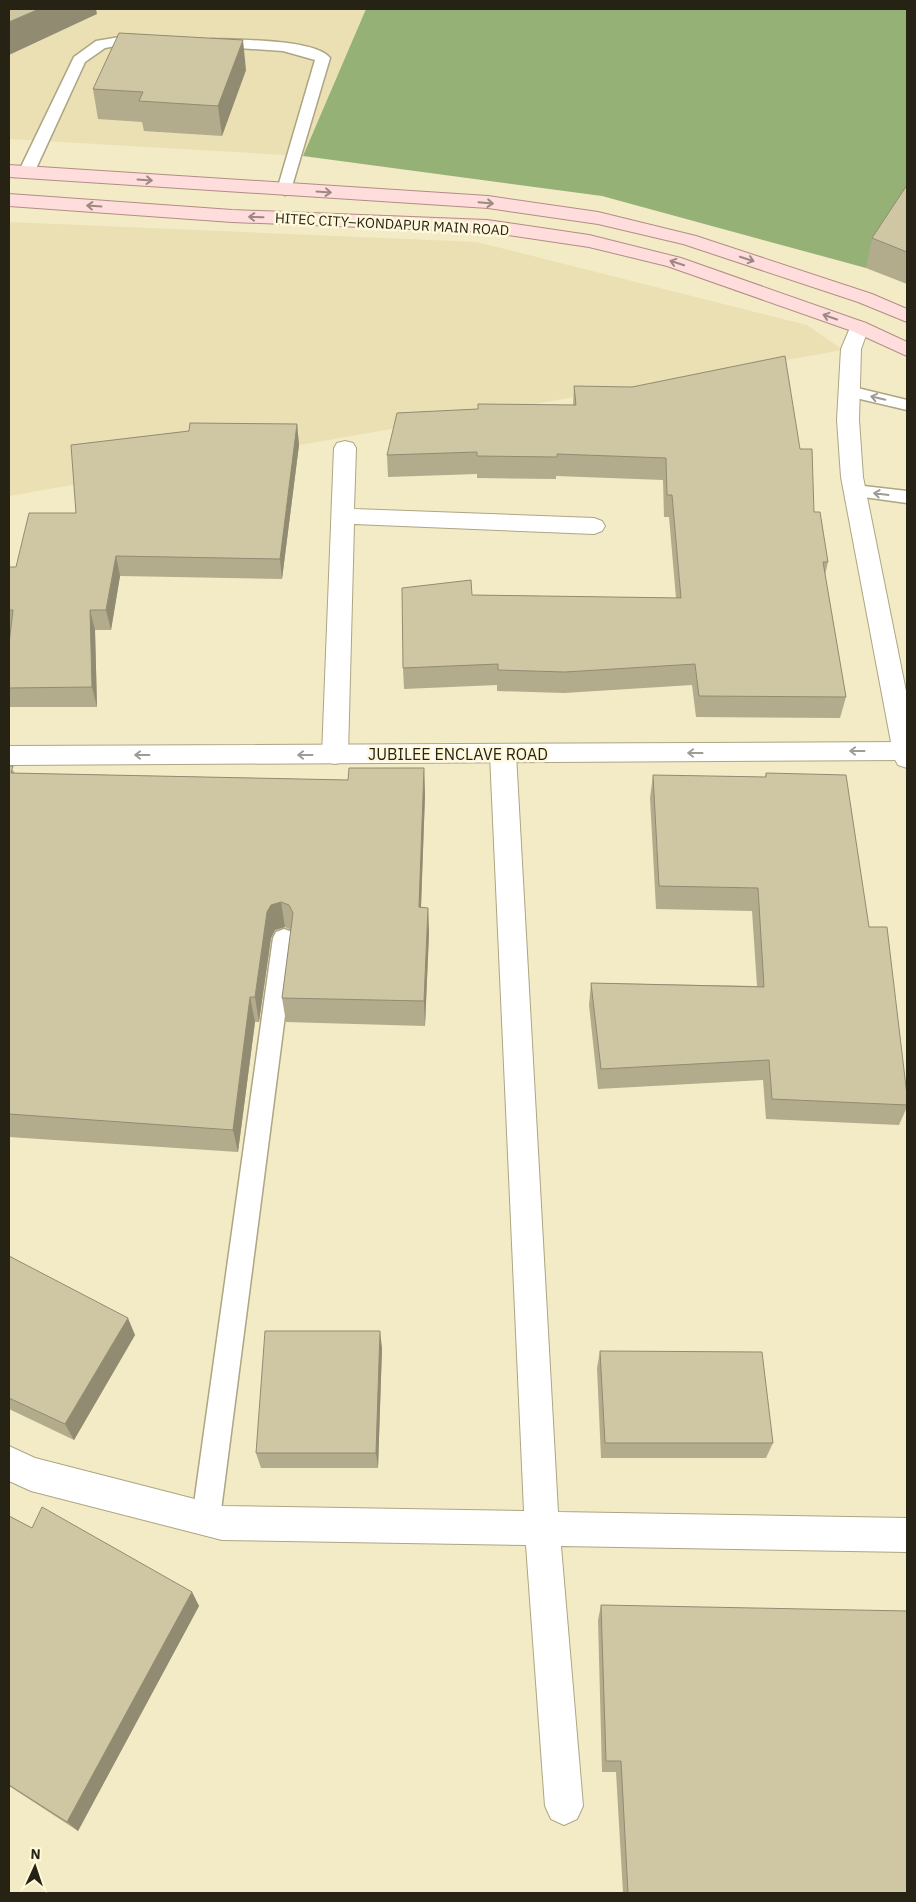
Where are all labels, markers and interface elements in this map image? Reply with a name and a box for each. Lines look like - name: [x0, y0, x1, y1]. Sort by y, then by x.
- one-way arrow: [136, 176, 152, 185]
- one-way arrow: [316, 188, 332, 197]
- one-way arrow: [478, 198, 494, 207]
- one-way arrow: [86, 201, 102, 211]
- street label: HITEC CITY–KONDAPUR MAIN ROAD: [274, 209, 510, 239]
- one-way arrow: [248, 212, 264, 221]
- one-way arrow: [739, 255, 755, 264]
- one-way arrow: [670, 258, 685, 267]
- one-way arrow: [823, 312, 839, 321]
- one-way arrow: [871, 393, 887, 402]
- one-way arrow: [873, 489, 889, 499]
- street label: JUBILEE ENCLAVE ROAD: [368, 744, 548, 764]
- one-way arrow: [849, 747, 865, 756]
- one-way arrow: [687, 748, 703, 758]
- one-way arrow: [134, 750, 150, 760]
- one-way arrow: [297, 750, 313, 760]
- north arrow: [10, 1842, 60, 1892]
- text: N: [30, 1845, 41, 1863]

